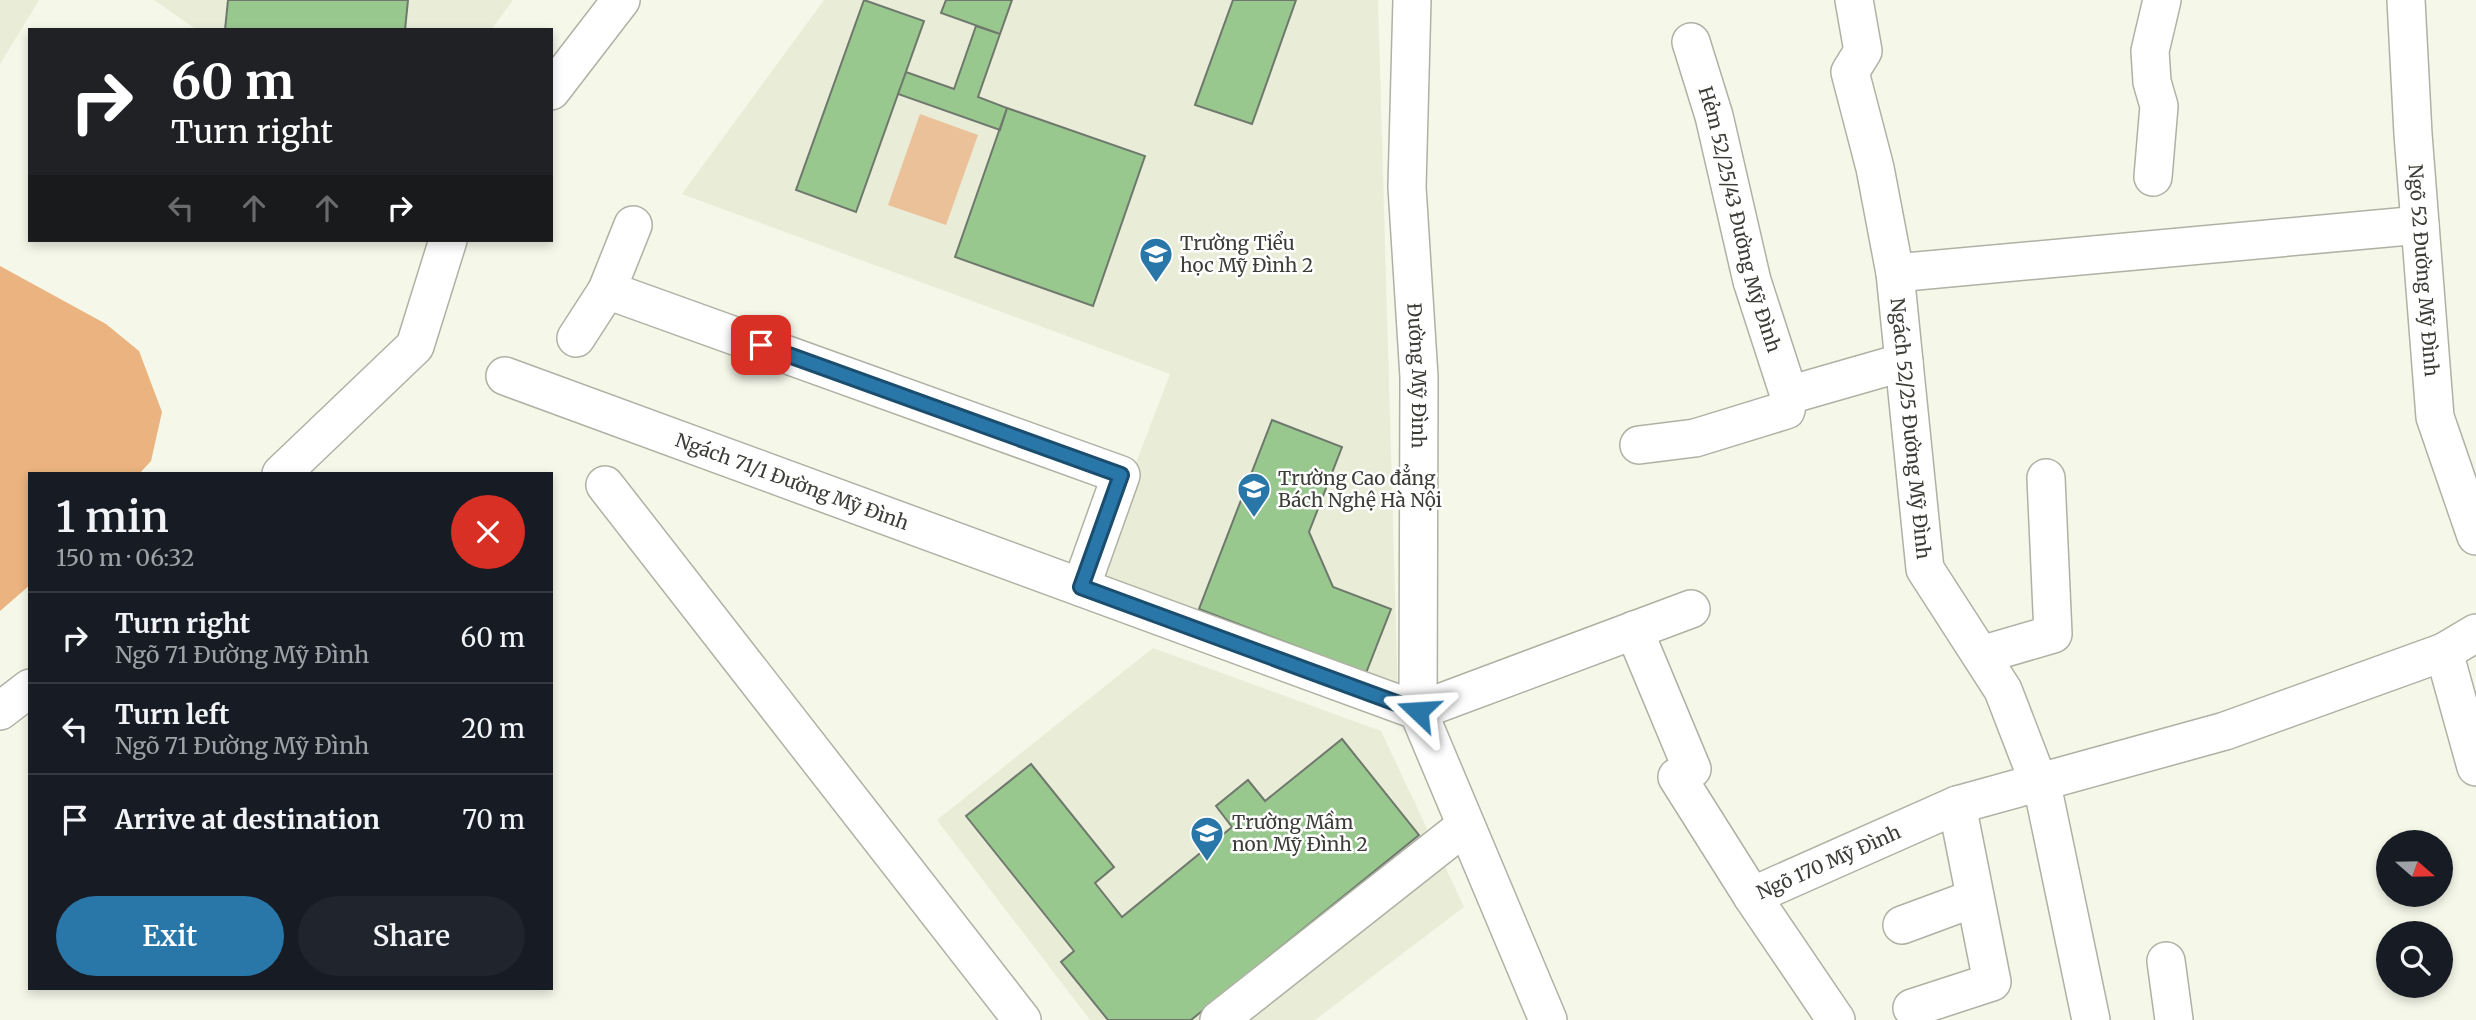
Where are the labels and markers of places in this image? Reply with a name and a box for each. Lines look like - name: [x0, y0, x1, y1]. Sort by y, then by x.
- place label: Trường Tiểu học Mỹ Đình 2: [1180, 231, 1313, 277]
- school or university icon: Trường Tiểu học Mỹ Đình 2: [1137, 235, 1175, 284]
- pin: [731, 315, 791, 375]
- place label: Trường Cao đẳng Bách Nghệ Hà Nội: [1278, 463, 1442, 512]
- school or university icon: Trường Cao đẳng Bách Nghệ Hà Nội: [1235, 470, 1273, 519]
- place label: Trường Mầm non Mỹ Đình 2: [1232, 810, 1368, 856]
- school or university icon: Trường Mầm non Mỹ Đình 2: [1188, 814, 1226, 863]

